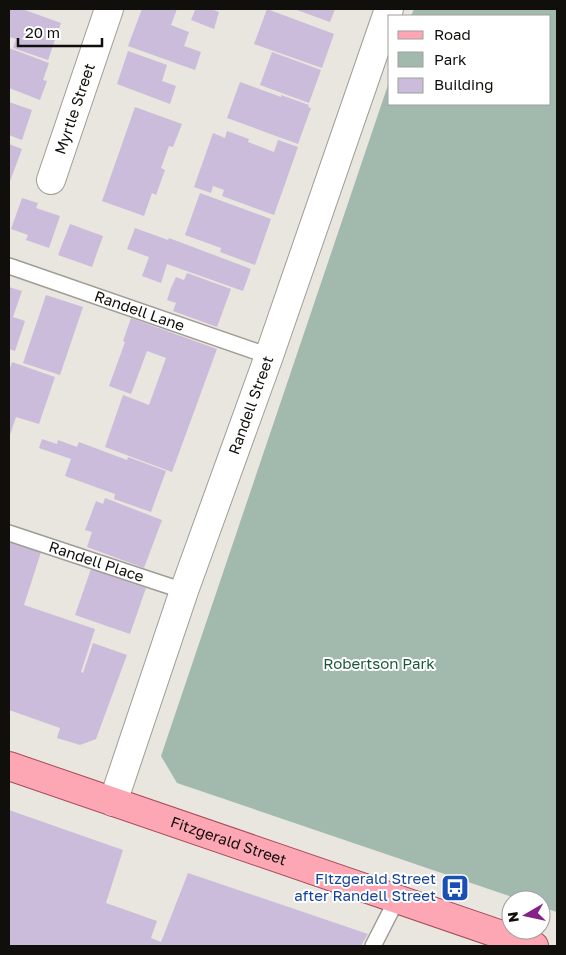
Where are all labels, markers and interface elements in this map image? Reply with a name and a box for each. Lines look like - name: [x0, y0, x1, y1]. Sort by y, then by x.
- scale bar: [18, 15, 101, 47]
- legend: [388, 15, 551, 105]
- text: 20 m: [25, 23, 60, 41]
- text: Road: [434, 25, 471, 43]
- text: Park: [434, 50, 467, 68]
- street label: Myrtle Street: [50, 61, 98, 157]
- text: Building: [434, 75, 494, 93]
- street label: Randell Lane: [92, 286, 187, 334]
- street label: Randell Street: [224, 353, 276, 457]
- street label: Randell Place: [47, 537, 147, 585]
- park label: Robertson Park: [323, 654, 435, 672]
- street label: Fitzgerald Street: [169, 812, 289, 868]
- place label: Fitzgerald Street after Randell Street: [294, 869, 436, 904]
- bus stop icon: Fitzgerald Street after Randell Street: [440, 873, 470, 903]
- north arrow: [501, 890, 551, 940]
- text: N: [503, 911, 522, 924]

